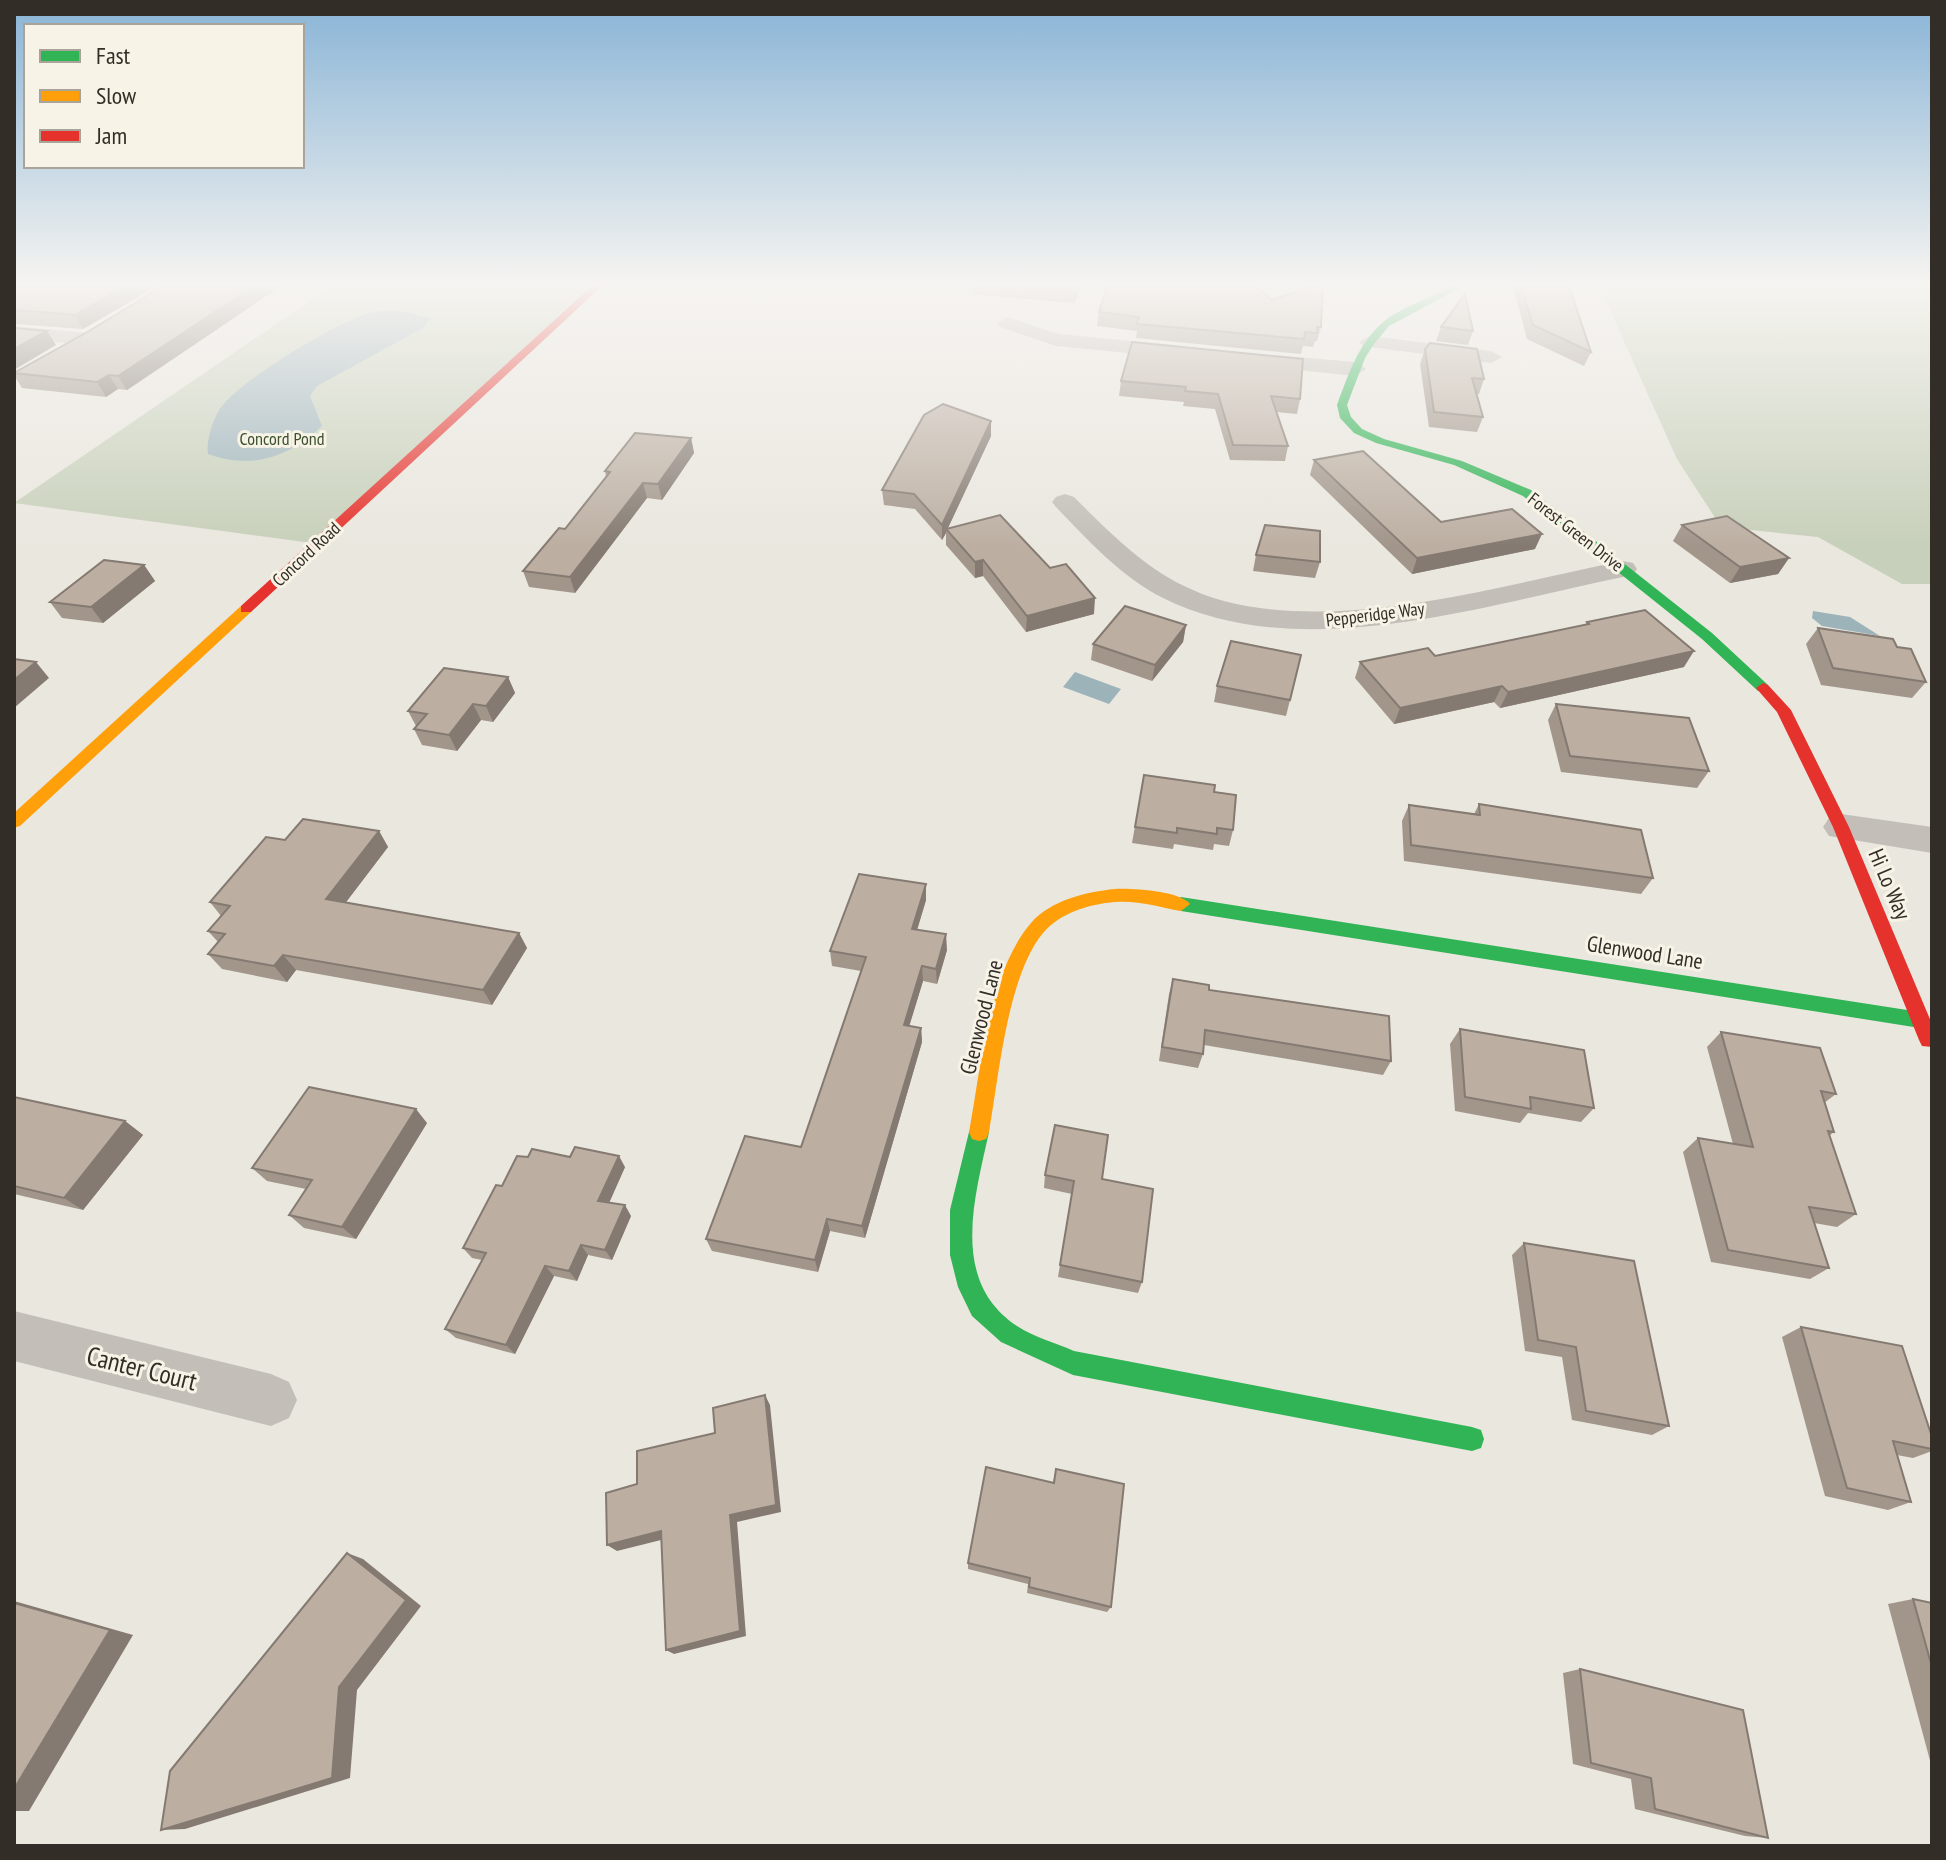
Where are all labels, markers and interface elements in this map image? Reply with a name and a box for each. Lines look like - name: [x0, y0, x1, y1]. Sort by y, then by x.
- legend: [24, 24, 304, 168]
- text: Fast: [96, 40, 131, 71]
- text: Slow: [96, 80, 137, 111]
- text: Jam: [95, 120, 127, 151]
- park label: Concord Pond: [240, 427, 324, 450]
- street label: Forest Green Drive: [1523, 487, 1629, 577]
- street label: Concord Road: [267, 517, 345, 591]
- street label: Pepperidge Way: [1324, 597, 1426, 631]
- street label: Hi Lo Way: [1863, 844, 1918, 924]
- street label: Glenwood Lane: [1585, 929, 1705, 975]
- street label: Glenwood Lane: [953, 957, 1009, 1077]
- street label: Canter Court: [84, 1338, 200, 1398]

